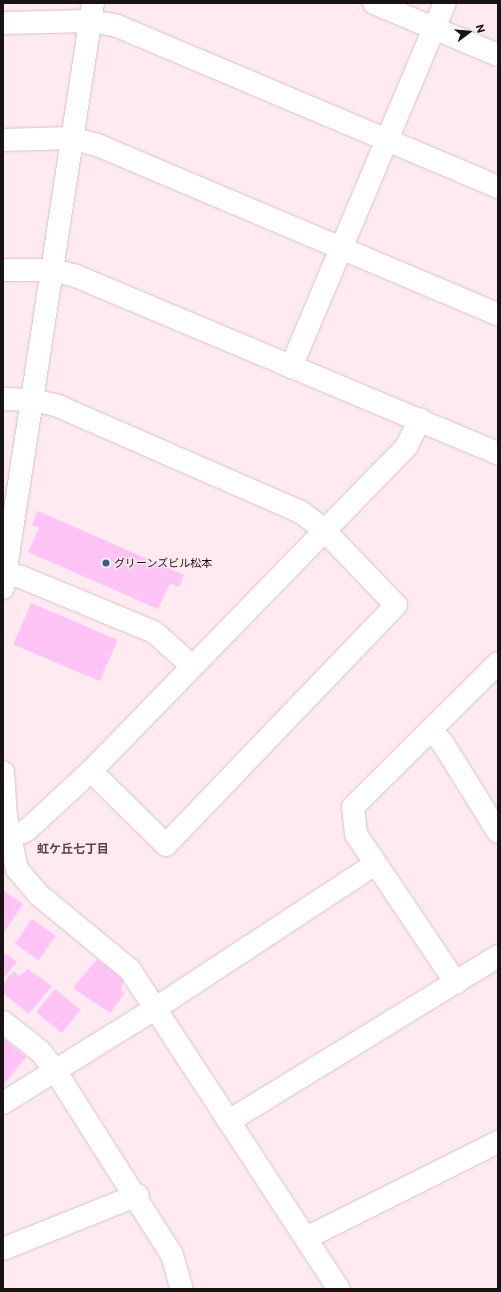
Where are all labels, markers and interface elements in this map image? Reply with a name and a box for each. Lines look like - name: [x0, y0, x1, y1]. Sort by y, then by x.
- north arrow: [449, 12, 489, 52]
- text: N: [474, 23, 488, 34]
- place label: グリーンズビル松本: [114, 556, 213, 570]
- marker: グリーンズビル松本: [101, 558, 111, 568]
- district label: 虹ケ丘七丁目: [37, 842, 109, 856]

